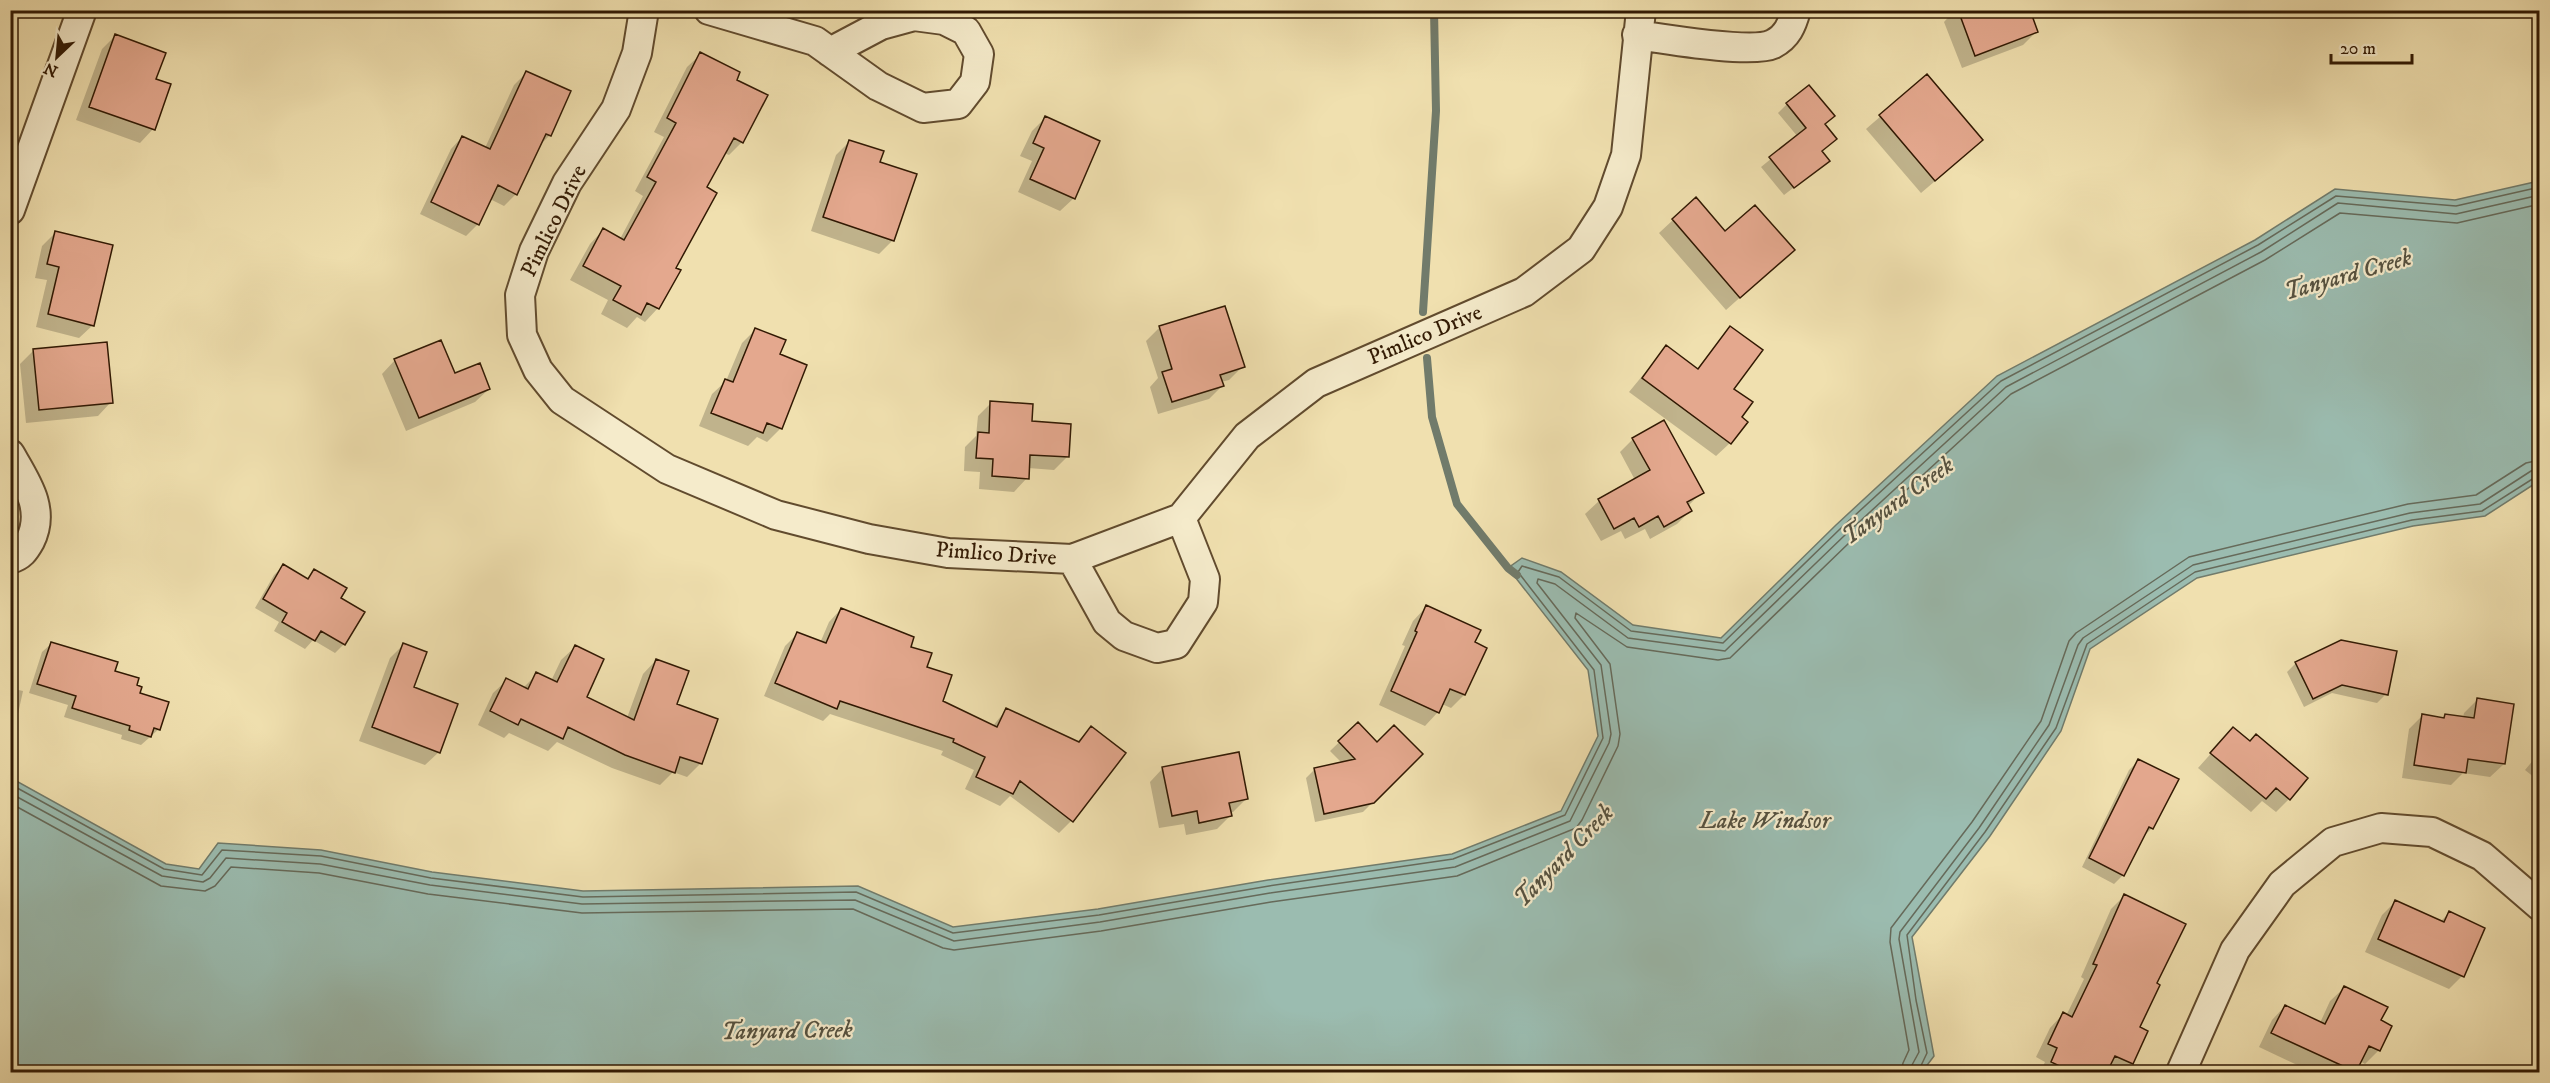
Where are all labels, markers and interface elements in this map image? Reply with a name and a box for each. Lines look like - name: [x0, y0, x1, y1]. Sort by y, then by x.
- north arrow: [27, 27, 87, 87]
- scale bar: [2331, 27, 2412, 65]
- text: 20 m: [2340, 38, 2376, 60]
- text: N: [41, 58, 61, 81]
- street label: Pimlico Drive: [515, 161, 593, 281]
- water label: Tanyard Creek: [2281, 242, 2415, 308]
- street label: Pimlico Drive: [1364, 299, 1486, 371]
- water label: Tanyard Creek: [1836, 450, 1960, 552]
- street label: Pimlico Drive: [935, 536, 1057, 572]
- water label: Tanyard Creek: [1508, 798, 1620, 914]
- water label: Lake Windsor: [1698, 806, 1833, 836]
- water label: Tanyard Creek: [721, 1015, 853, 1047]

